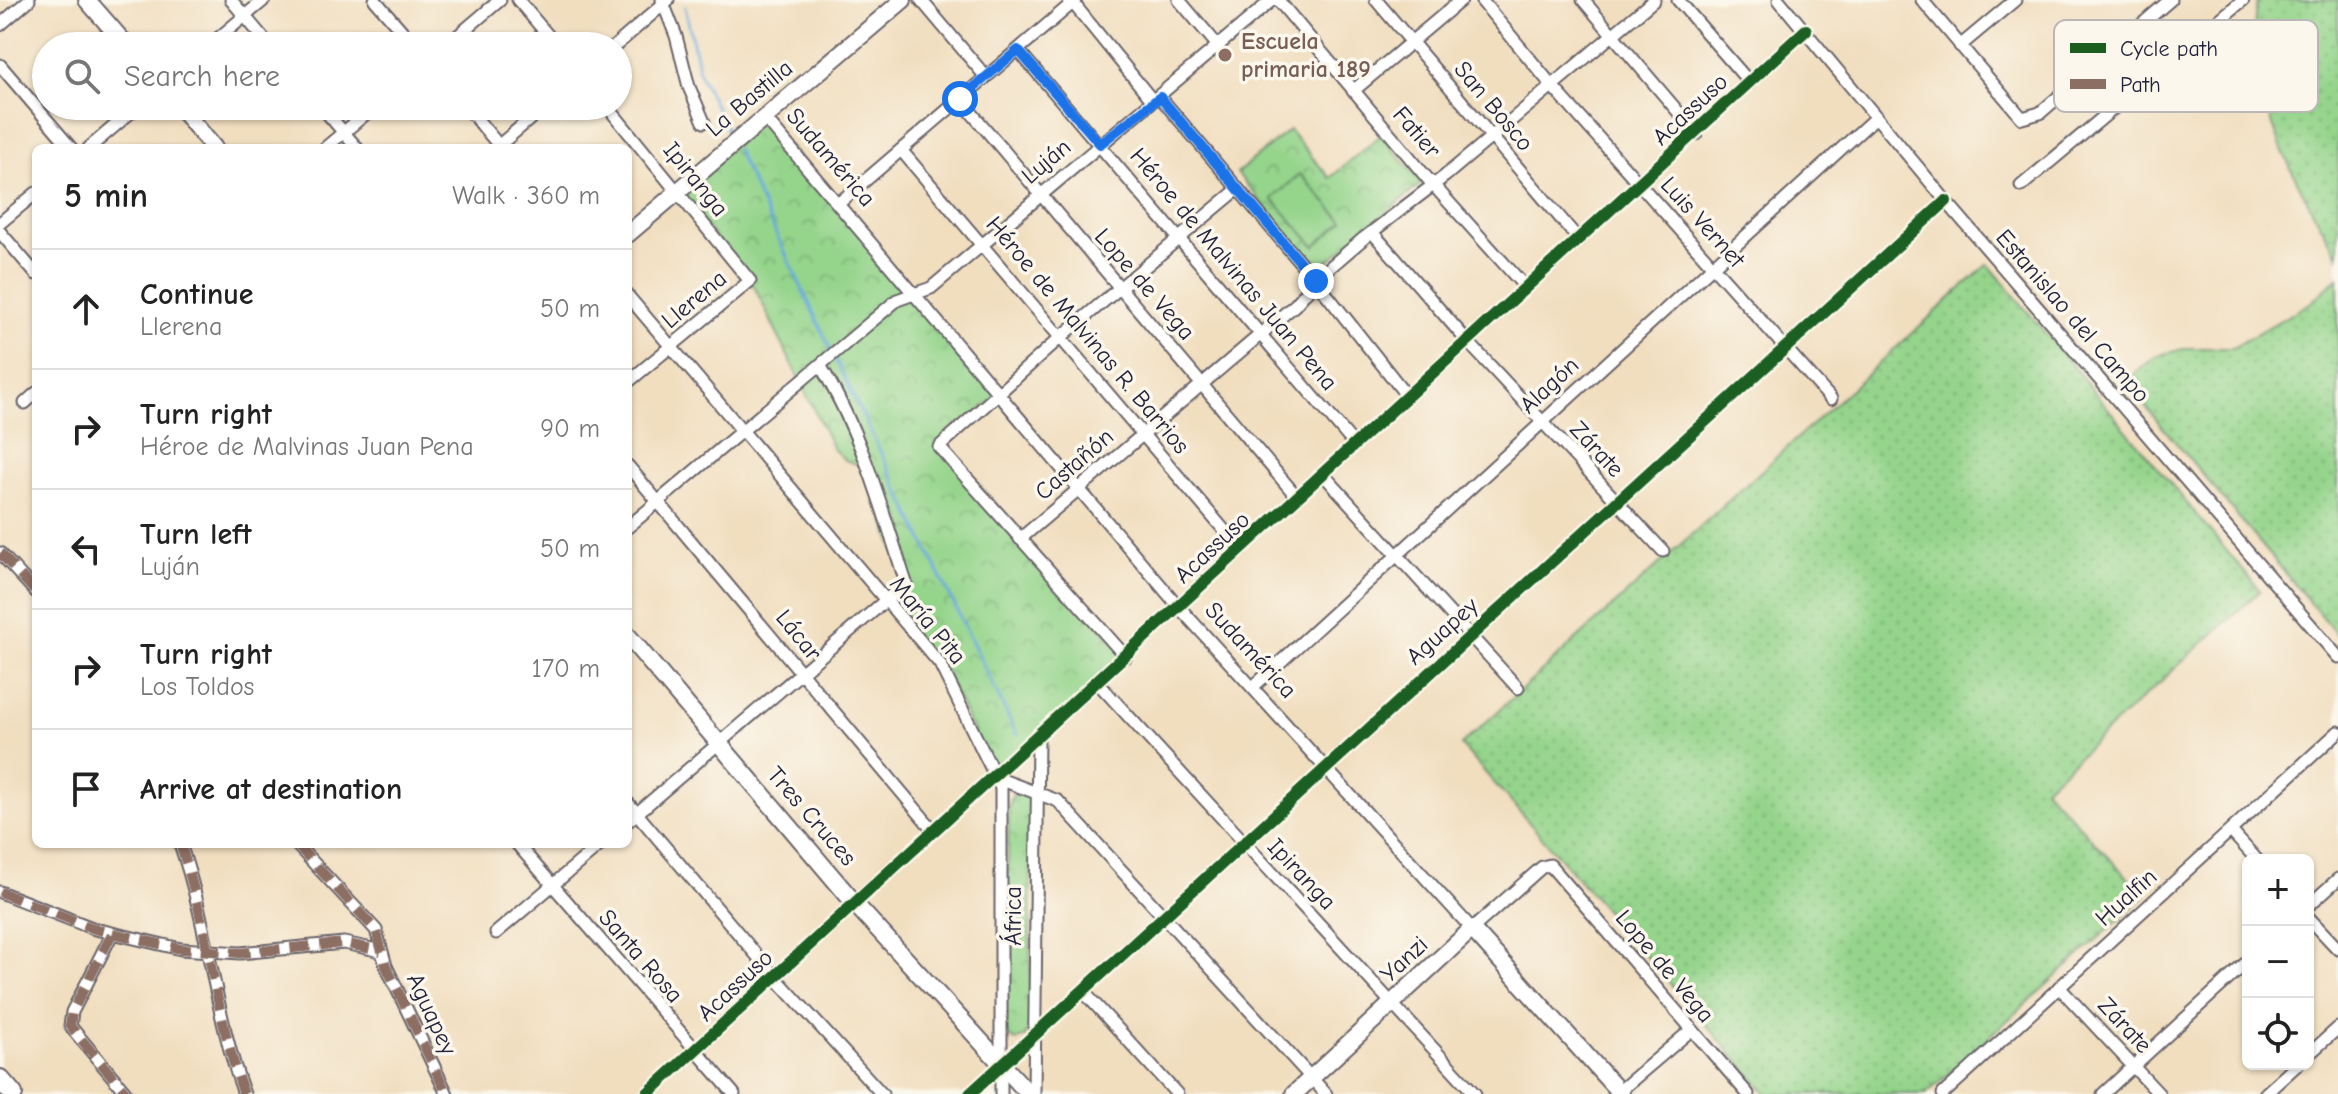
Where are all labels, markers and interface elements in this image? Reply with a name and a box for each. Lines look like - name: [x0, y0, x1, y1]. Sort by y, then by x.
- legend: [2054, 20, 2318, 112]
- place label: Escuela primaria 189: [1241, 27, 1371, 83]
- search box: [32, 32, 632, 120]
- text: Cycle path: [2120, 36, 2218, 62]
- marker: Escuela primaria 189: [1216, 46, 1234, 64]
- icon: search: [60, 54, 104, 98]
- street label: La Bastilla: [700, 54, 798, 142]
- street label: San Bosco: [1448, 55, 1540, 157]
- text: Search here: [124, 59, 280, 94]
- street label: Acassuso: [1647, 67, 1733, 151]
- text: Path: [2120, 72, 2161, 98]
- route start: [942, 81, 978, 117]
- street label: Fatier: [1387, 101, 1447, 164]
- street label: Sudamérica: [781, 102, 881, 212]
- street label: Luján: [1016, 133, 1076, 189]
- street label: Ipiranga: [658, 136, 734, 222]
- street label: Héroe de Malvinas Juan Pena: [1124, 142, 1344, 396]
- street label: Luis Vernet: [1655, 171, 1752, 274]
- text: 5 min: [64, 176, 148, 216]
- text: Walk · 360 m: [452, 181, 600, 211]
- street label: Héroe de Malvinas R. Barrios: [980, 211, 1196, 459]
- street label: Lope de Vega: [1089, 223, 1201, 345]
- street label: Estanislao del Campo: [1990, 224, 2156, 408]
- route end: [1298, 263, 1334, 299]
- street label: Llerena: [656, 264, 732, 334]
- text: Continue: [140, 277, 254, 312]
- icon: ahead: [64, 287, 108, 331]
- text: 50 m: [540, 294, 600, 324]
- text: Llerena: [140, 312, 222, 342]
- street label: Alagón: [1514, 351, 1584, 419]
- text: Turn right: [140, 397, 272, 432]
- icon: right: [64, 407, 108, 451]
- text: 90 m: [540, 414, 600, 444]
- street label: Zárate: [1564, 415, 1630, 483]
- street label: Castañón: [1029, 422, 1119, 506]
- text: Héroe de Malvinas Juan Pena: [140, 432, 474, 462]
- street label: Acassuso: [1169, 505, 1255, 589]
- text: Turn left: [140, 517, 252, 552]
- icon: left: [64, 527, 108, 571]
- text: 50 m: [540, 534, 600, 564]
- text: Luján: [140, 552, 200, 582]
- street label: María Pita: [884, 570, 972, 670]
- street label: Aguapey: [1400, 591, 1484, 670]
- street label: Sudamérica: [1199, 596, 1303, 704]
- street label: Lácar: [770, 604, 828, 666]
- text: Turn right: [140, 637, 272, 672]
- icon: right: [64, 647, 108, 691]
- text: 170 m: [531, 654, 600, 684]
- text: Los Toldos: [140, 672, 254, 702]
- street label: Tres Cruces: [762, 761, 863, 871]
- icon: arrive: [64, 767, 108, 811]
- text: Arrive at destination: [140, 772, 402, 807]
- street label: Ipiranga: [1262, 832, 1342, 916]
- map controls: [2242, 854, 2314, 1070]
- button: +: [2242, 854, 2314, 926]
- street label: Hualfin: [2090, 862, 2162, 932]
- street label: África: [999, 886, 1027, 946]
- street label: Santa Rosa: [593, 904, 689, 1008]
- street label: Lope de Vega: [1610, 904, 1720, 1028]
- button: −: [2242, 926, 2314, 998]
- street label: Yanzi: [1375, 930, 1433, 988]
- street label: Acassuso: [692, 943, 778, 1027]
- street label: Aguapey: [401, 969, 463, 1059]
- street label: Zárate: [2092, 991, 2158, 1059]
- button: locate: [2242, 998, 2314, 1070]

